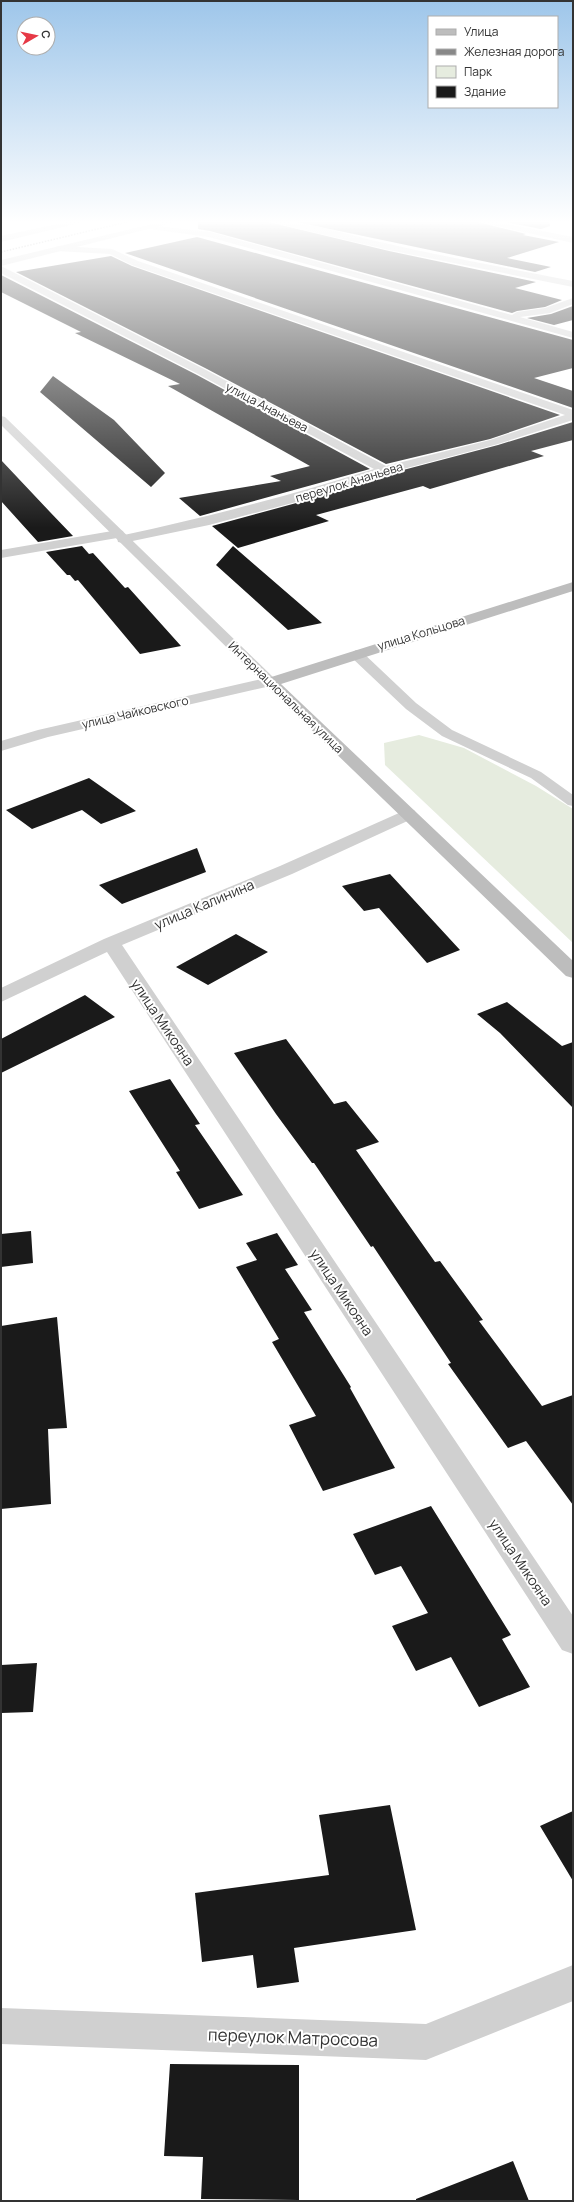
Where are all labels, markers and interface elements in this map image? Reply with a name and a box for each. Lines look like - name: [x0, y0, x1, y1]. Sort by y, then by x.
- north arrow: [16, 16, 56, 56]
- legend: [428, 16, 558, 108]
- text: Улица: [464, 23, 498, 40]
- text: С: [38, 29, 54, 40]
- text: Железная дорога: [464, 43, 564, 60]
- text: Парк: [464, 63, 493, 80]
- text: Здание: [464, 83, 506, 100]
- street label: улица Ананьева: [223, 378, 311, 436]
- street label: переулок Ананьева: [293, 458, 405, 506]
- street label: улица Кольцова: [375, 612, 467, 654]
- street label: Интернациональная улица: [225, 637, 347, 757]
- street label: улица Чайковского: [80, 691, 190, 733]
- street label: улица Калинина: [151, 874, 257, 934]
- street label: улица Микояна: [127, 975, 199, 1069]
- street label: улица Микояна: [306, 1245, 378, 1339]
- street label: улица Микояна: [485, 1515, 557, 1609]
- street label: переулок Матросова: [208, 2023, 378, 2051]

